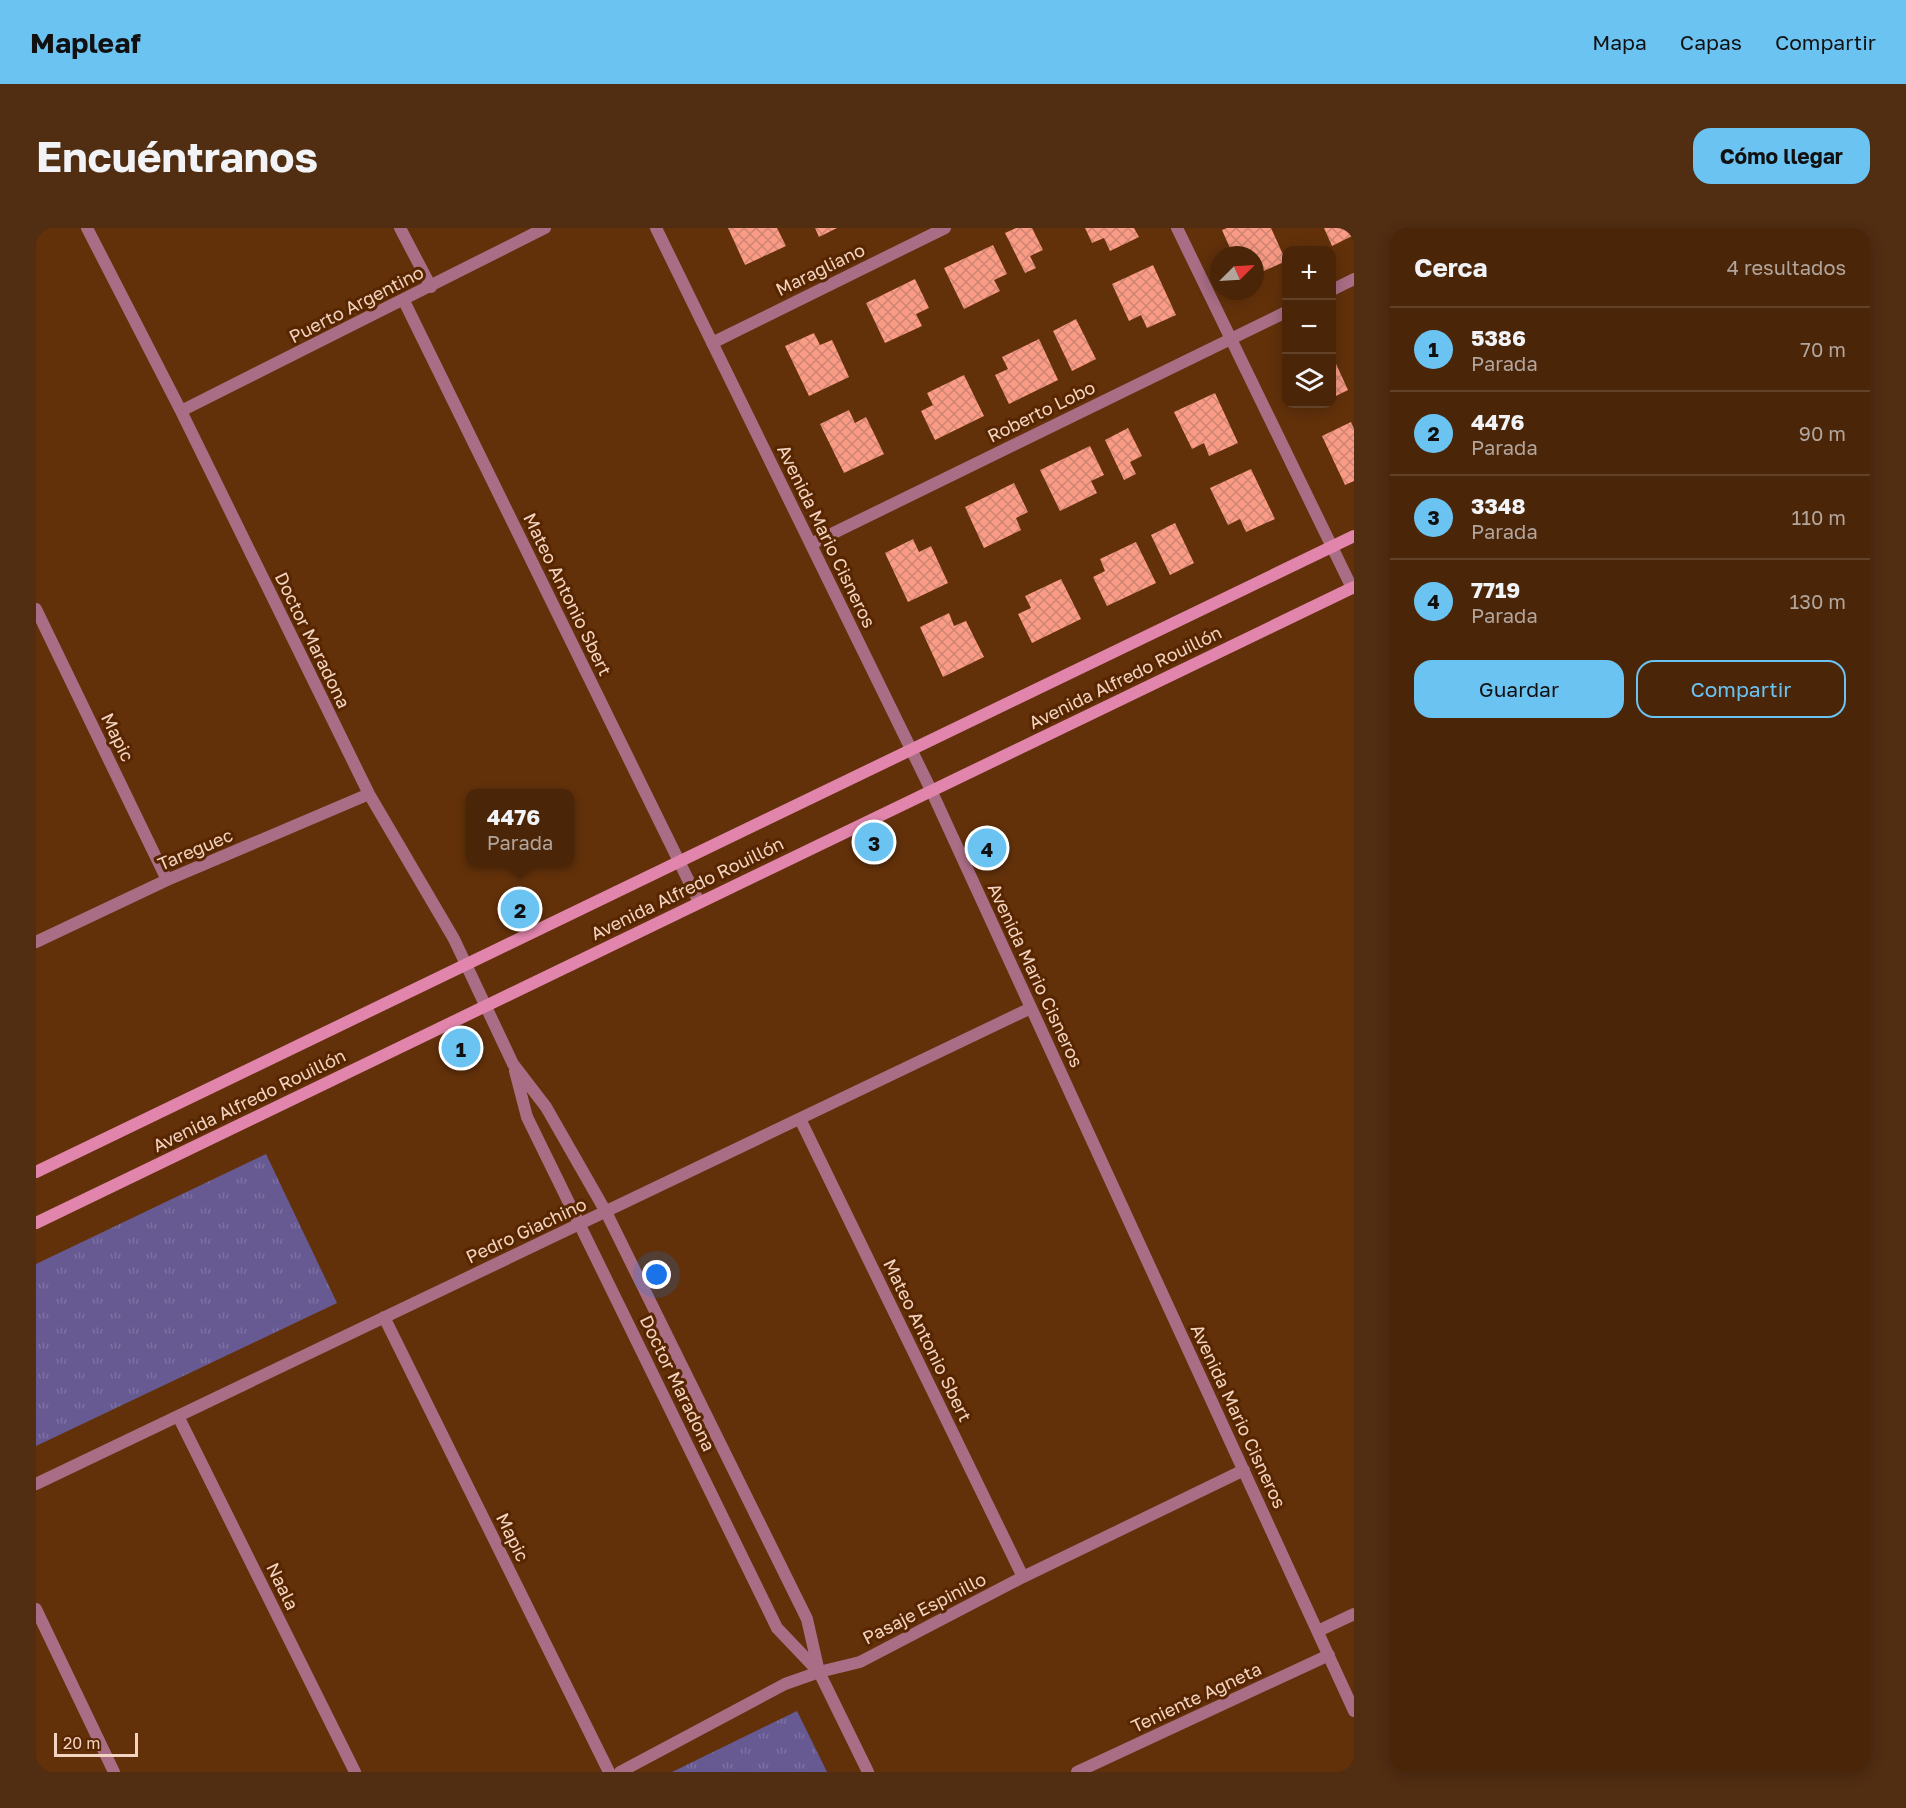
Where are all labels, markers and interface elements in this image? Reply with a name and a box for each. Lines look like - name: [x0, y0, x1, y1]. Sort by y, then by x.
- text: Mapleaf: [30, 26, 141, 59]
- text: Mapa: [1592, 29, 1647, 55]
- text: Capas: [1680, 29, 1742, 55]
- text: Compartir: [1775, 29, 1876, 55]
- button: Cómo llegar: [1693, 128, 1870, 184]
- text: Encuéntranos: [36, 131, 318, 181]
- street label: Maragliano: [772, 238, 868, 300]
- north arrow: [1210, 246, 1264, 300]
- map controls: [1282, 246, 1336, 408]
- button: +: [1282, 246, 1336, 300]
- text: Cerca: [1414, 252, 1488, 283]
- text: 4 resultados: [1727, 255, 1846, 279]
- street label: Puerto Argentino: [285, 261, 427, 347]
- button: −: [1282, 300, 1336, 354]
- text: 5386: [1471, 324, 1526, 351]
- text: 1: [1428, 337, 1439, 361]
- text: 70 m: [1800, 337, 1846, 361]
- text: Parada: [1471, 351, 1538, 375]
- button: layers: [1282, 354, 1336, 408]
- street label: Roberto Lobo: [984, 375, 1098, 447]
- text: 4476: [1471, 408, 1524, 435]
- text: 2: [1427, 421, 1440, 445]
- text: 90 m: [1799, 421, 1846, 445]
- text: Parada: [1471, 435, 1538, 459]
- street label: Avenida Mario Cisneros: [773, 441, 881, 631]
- text: 3348: [1471, 492, 1526, 519]
- text: 3: [1427, 505, 1440, 529]
- text: 110 m: [1792, 505, 1846, 529]
- street label: Mateo Antonio Sbert: [519, 509, 617, 679]
- text: Parada: [1471, 519, 1538, 543]
- street label: Doctor Maradona: [271, 568, 355, 712]
- text: 7719: [1471, 576, 1520, 603]
- text: 4: [1427, 589, 1440, 613]
- text: 130 m: [1790, 589, 1846, 613]
- text: Parada: [1471, 603, 1538, 627]
- street label: Avenida Alfredo Rouillón: [1025, 621, 1225, 733]
- button: Guardar: [1414, 660, 1624, 718]
- button: Compartir: [1636, 660, 1846, 718]
- street label: Mapic: [97, 709, 139, 765]
- popup: [466, 789, 574, 867]
- text: 4476: [487, 803, 540, 830]
- pin: 3: [854, 820, 894, 864]
- street label: Tareguec: [154, 823, 236, 875]
- pin: 4: [968, 826, 1006, 870]
- text: Parada: [487, 830, 553, 854]
- street label: Avenida Alfredo Rouillón: [587, 832, 787, 944]
- street label: Avenida Mario Cisneros: [984, 879, 1088, 1071]
- pin: 2: [500, 886, 540, 932]
- pin: 1: [442, 1026, 480, 1070]
- street label: Avenida Alfredo Rouillón: [149, 1044, 349, 1156]
- street label: Pedro Giachino: [462, 1192, 590, 1268]
- street label: Mateo Antonio Sbert: [879, 1255, 977, 1425]
- your location: [642, 1260, 671, 1289]
- street label: Doctor Maradona: [636, 1311, 720, 1455]
- street label: Avenida Mario Cisneros: [1187, 1320, 1291, 1512]
- street label: Mapic: [492, 1509, 534, 1565]
- street label: Naala: [262, 1559, 304, 1613]
- street label: Pasaje Espinillo: [859, 1567, 989, 1649]
- street label: Teniente Agneta: [1127, 1657, 1265, 1737]
- scale bar: [54, 1730, 138, 1758]
- text: 20 m: [63, 1733, 100, 1753]

